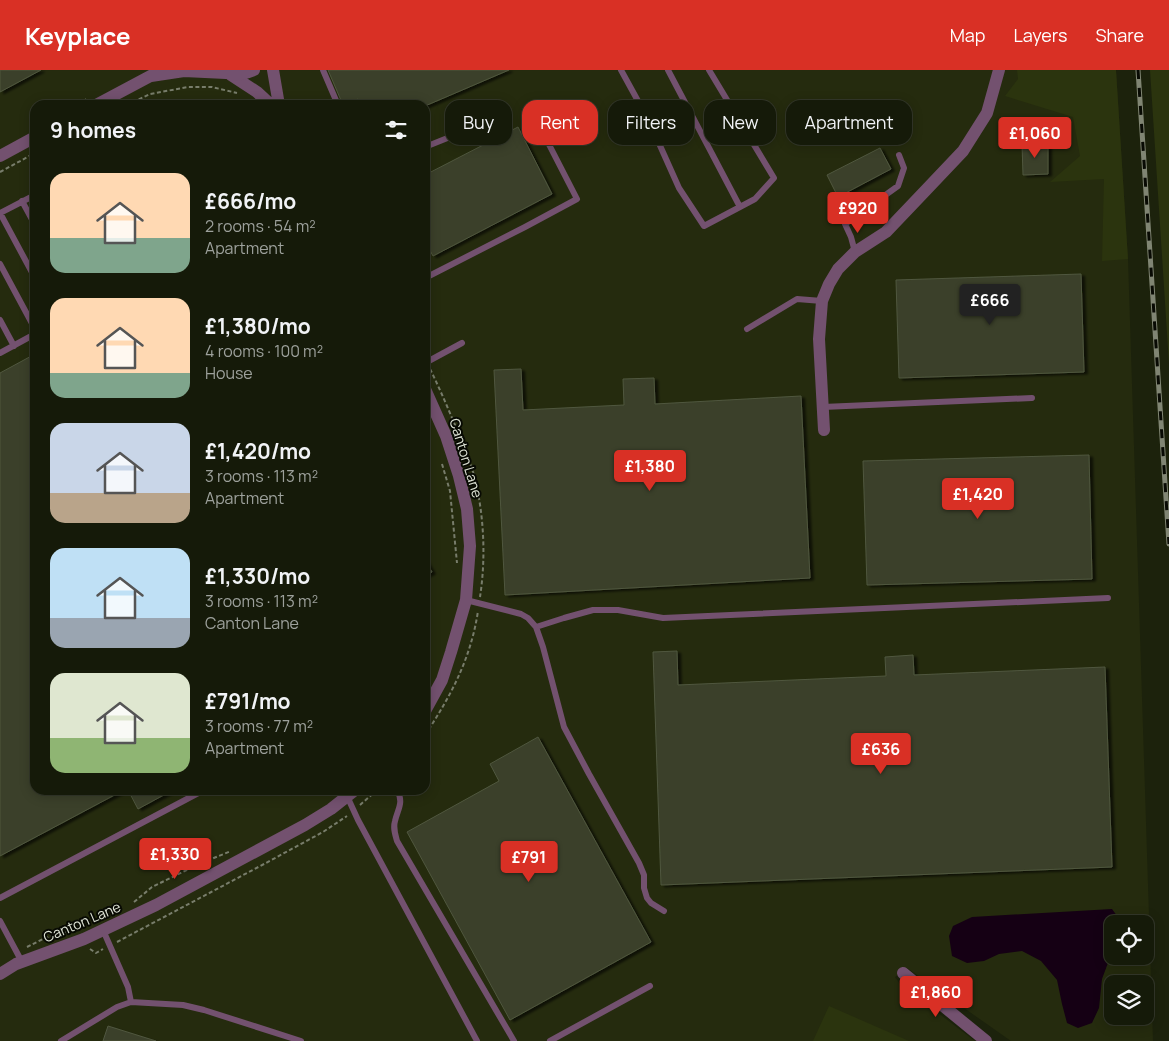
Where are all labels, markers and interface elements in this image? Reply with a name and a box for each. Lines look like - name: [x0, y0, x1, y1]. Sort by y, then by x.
- text: Keyplace: [25, 19, 130, 52]
- text: Map: [950, 23, 985, 47]
- text: Layers: [1013, 23, 1067, 47]
- text: Share: [1095, 23, 1144, 47]
- chip: Buy: [445, 100, 512, 145]
- chip: Rent: [522, 100, 598, 145]
- chip: Filters: [608, 100, 694, 145]
- chip: New: [704, 100, 776, 145]
- chip: Apartment: [786, 100, 912, 145]
- text: 9 homes: [50, 116, 136, 144]
- icon: filters: [382, 116, 410, 144]
- pin: £1,060: [994, 116, 1076, 159]
- text: £1,060: [1009, 122, 1061, 144]
- text: £666/mo: [205, 187, 296, 215]
- pin: £920: [828, 191, 888, 234]
- icon: home: [90, 193, 150, 253]
- text: £920: [838, 197, 878, 219]
- text: 2 rooms · 54 m²: [205, 215, 316, 237]
- text: Apartment: [205, 237, 284, 259]
- pin: £666: [960, 284, 1020, 326]
- text: £666: [971, 289, 1009, 311]
- text: £1,380/mo: [205, 312, 311, 340]
- icon: home: [90, 318, 150, 378]
- text: 4 rooms · 100 m²: [205, 340, 323, 362]
- text: House: [205, 362, 253, 384]
- street label: Canton Lane: [445, 416, 488, 500]
- text: £1,420/mo: [205, 437, 311, 465]
- icon: home: [90, 443, 150, 503]
- pin: £1,380: [609, 450, 691, 492]
- text: £1,380: [625, 455, 675, 477]
- text: 3 rooms · 113 m²: [205, 465, 318, 487]
- pin: £1,420: [937, 478, 1019, 520]
- text: £1,420: [953, 483, 1003, 505]
- text: Apartment: [205, 487, 284, 509]
- text: £1,330/mo: [205, 562, 310, 590]
- icon: home: [90, 568, 150, 628]
- text: 3 rooms · 113 m²: [205, 590, 318, 612]
- text: Canton Lane: [205, 612, 299, 634]
- text: £791/mo: [205, 687, 291, 715]
- icon: home: [90, 693, 150, 753]
- text: 3 rooms · 77 m²: [205, 715, 313, 737]
- pin: £636: [851, 732, 911, 775]
- text: Apartment: [205, 737, 284, 759]
- text: £636: [862, 738, 900, 760]
- pin: £1,330: [134, 838, 216, 880]
- pin: £791: [499, 840, 559, 883]
- text: £1,330: [150, 843, 200, 865]
- text: £791: [512, 846, 546, 868]
- street label: Canton Lane: [40, 897, 123, 946]
- map controls: [1104, 915, 1154, 1025]
- button: locate: [1104, 915, 1154, 965]
- button: layers: [1104, 975, 1154, 1025]
- pin: £1,860: [895, 976, 977, 1018]
- text: £1,860: [911, 981, 961, 1003]

